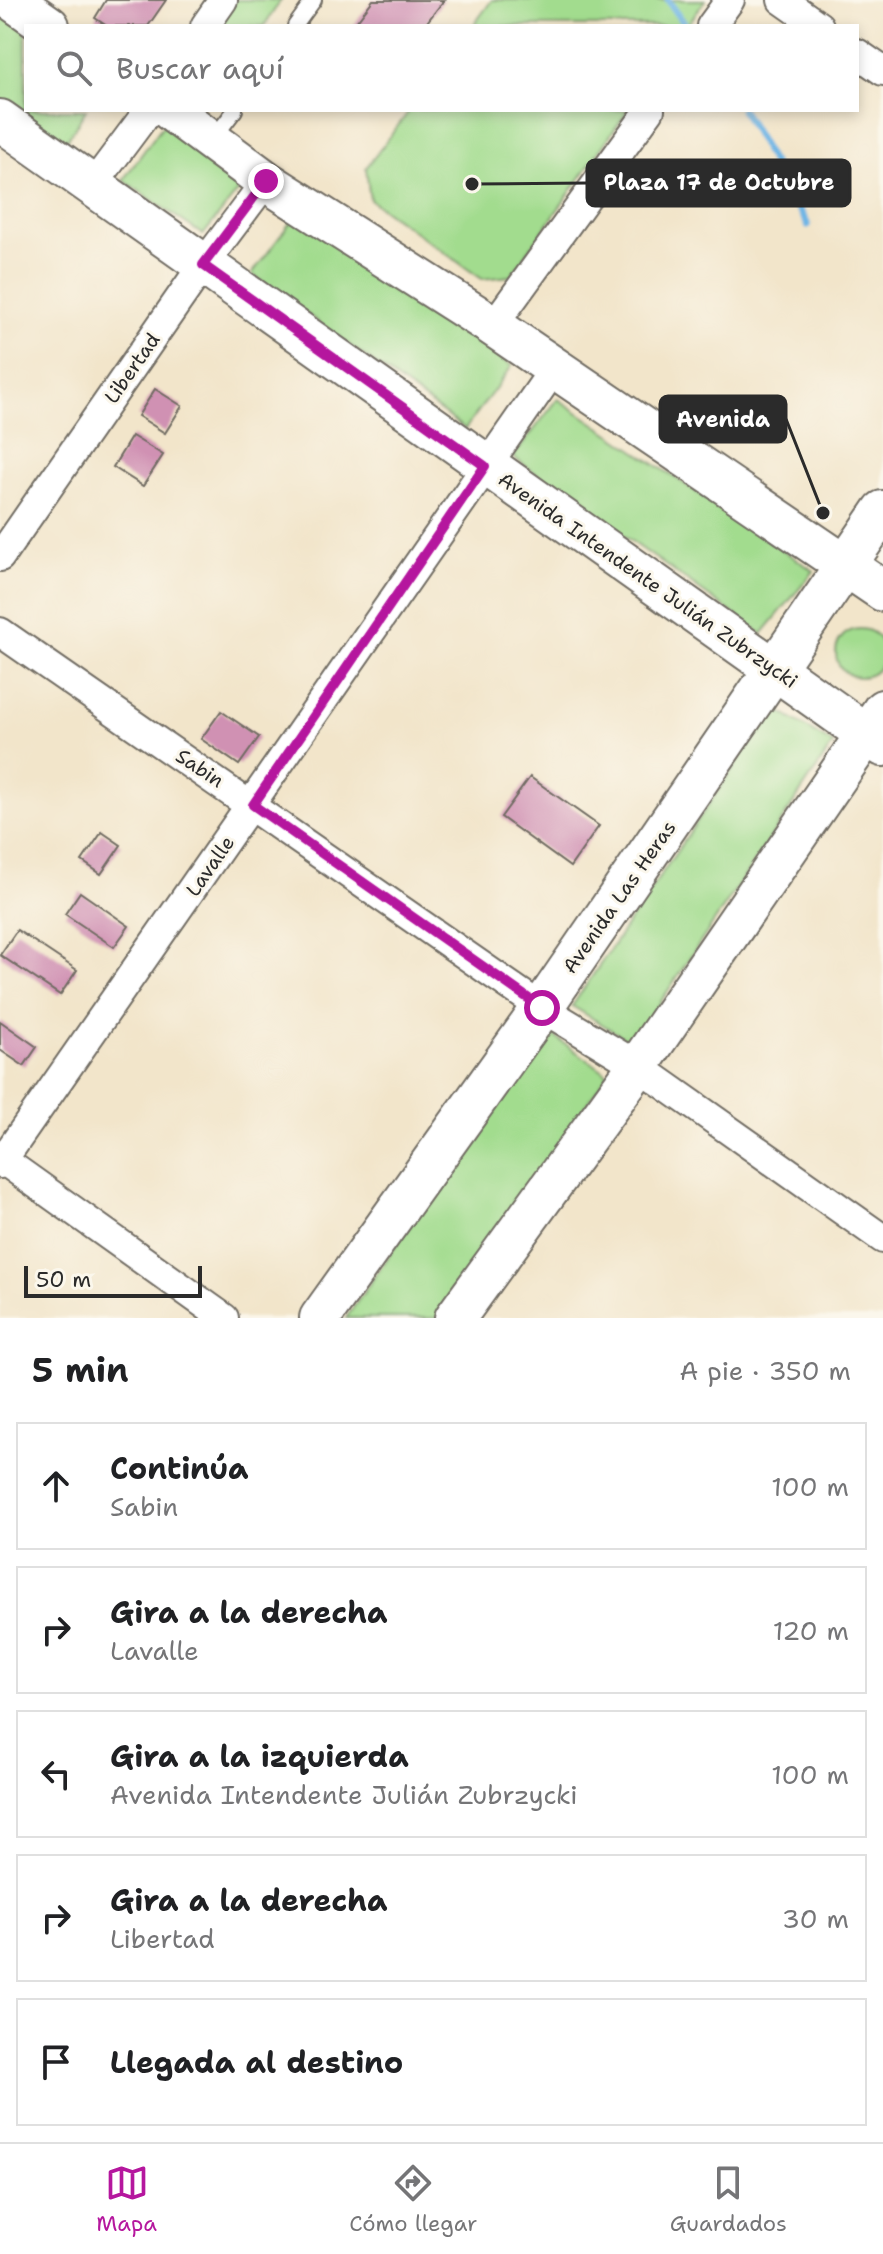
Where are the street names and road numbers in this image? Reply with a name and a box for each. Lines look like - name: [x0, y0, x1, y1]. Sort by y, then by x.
- street label: Libertad: [98, 327, 166, 408]
- street label: Avenida Intendente Julián Zubrzycki: [493, 466, 803, 694]
- street label: Sabin: [171, 743, 229, 793]
- street label: Avenida Las Heras: [556, 815, 682, 979]
- street label: Lavalle: [180, 831, 240, 901]

